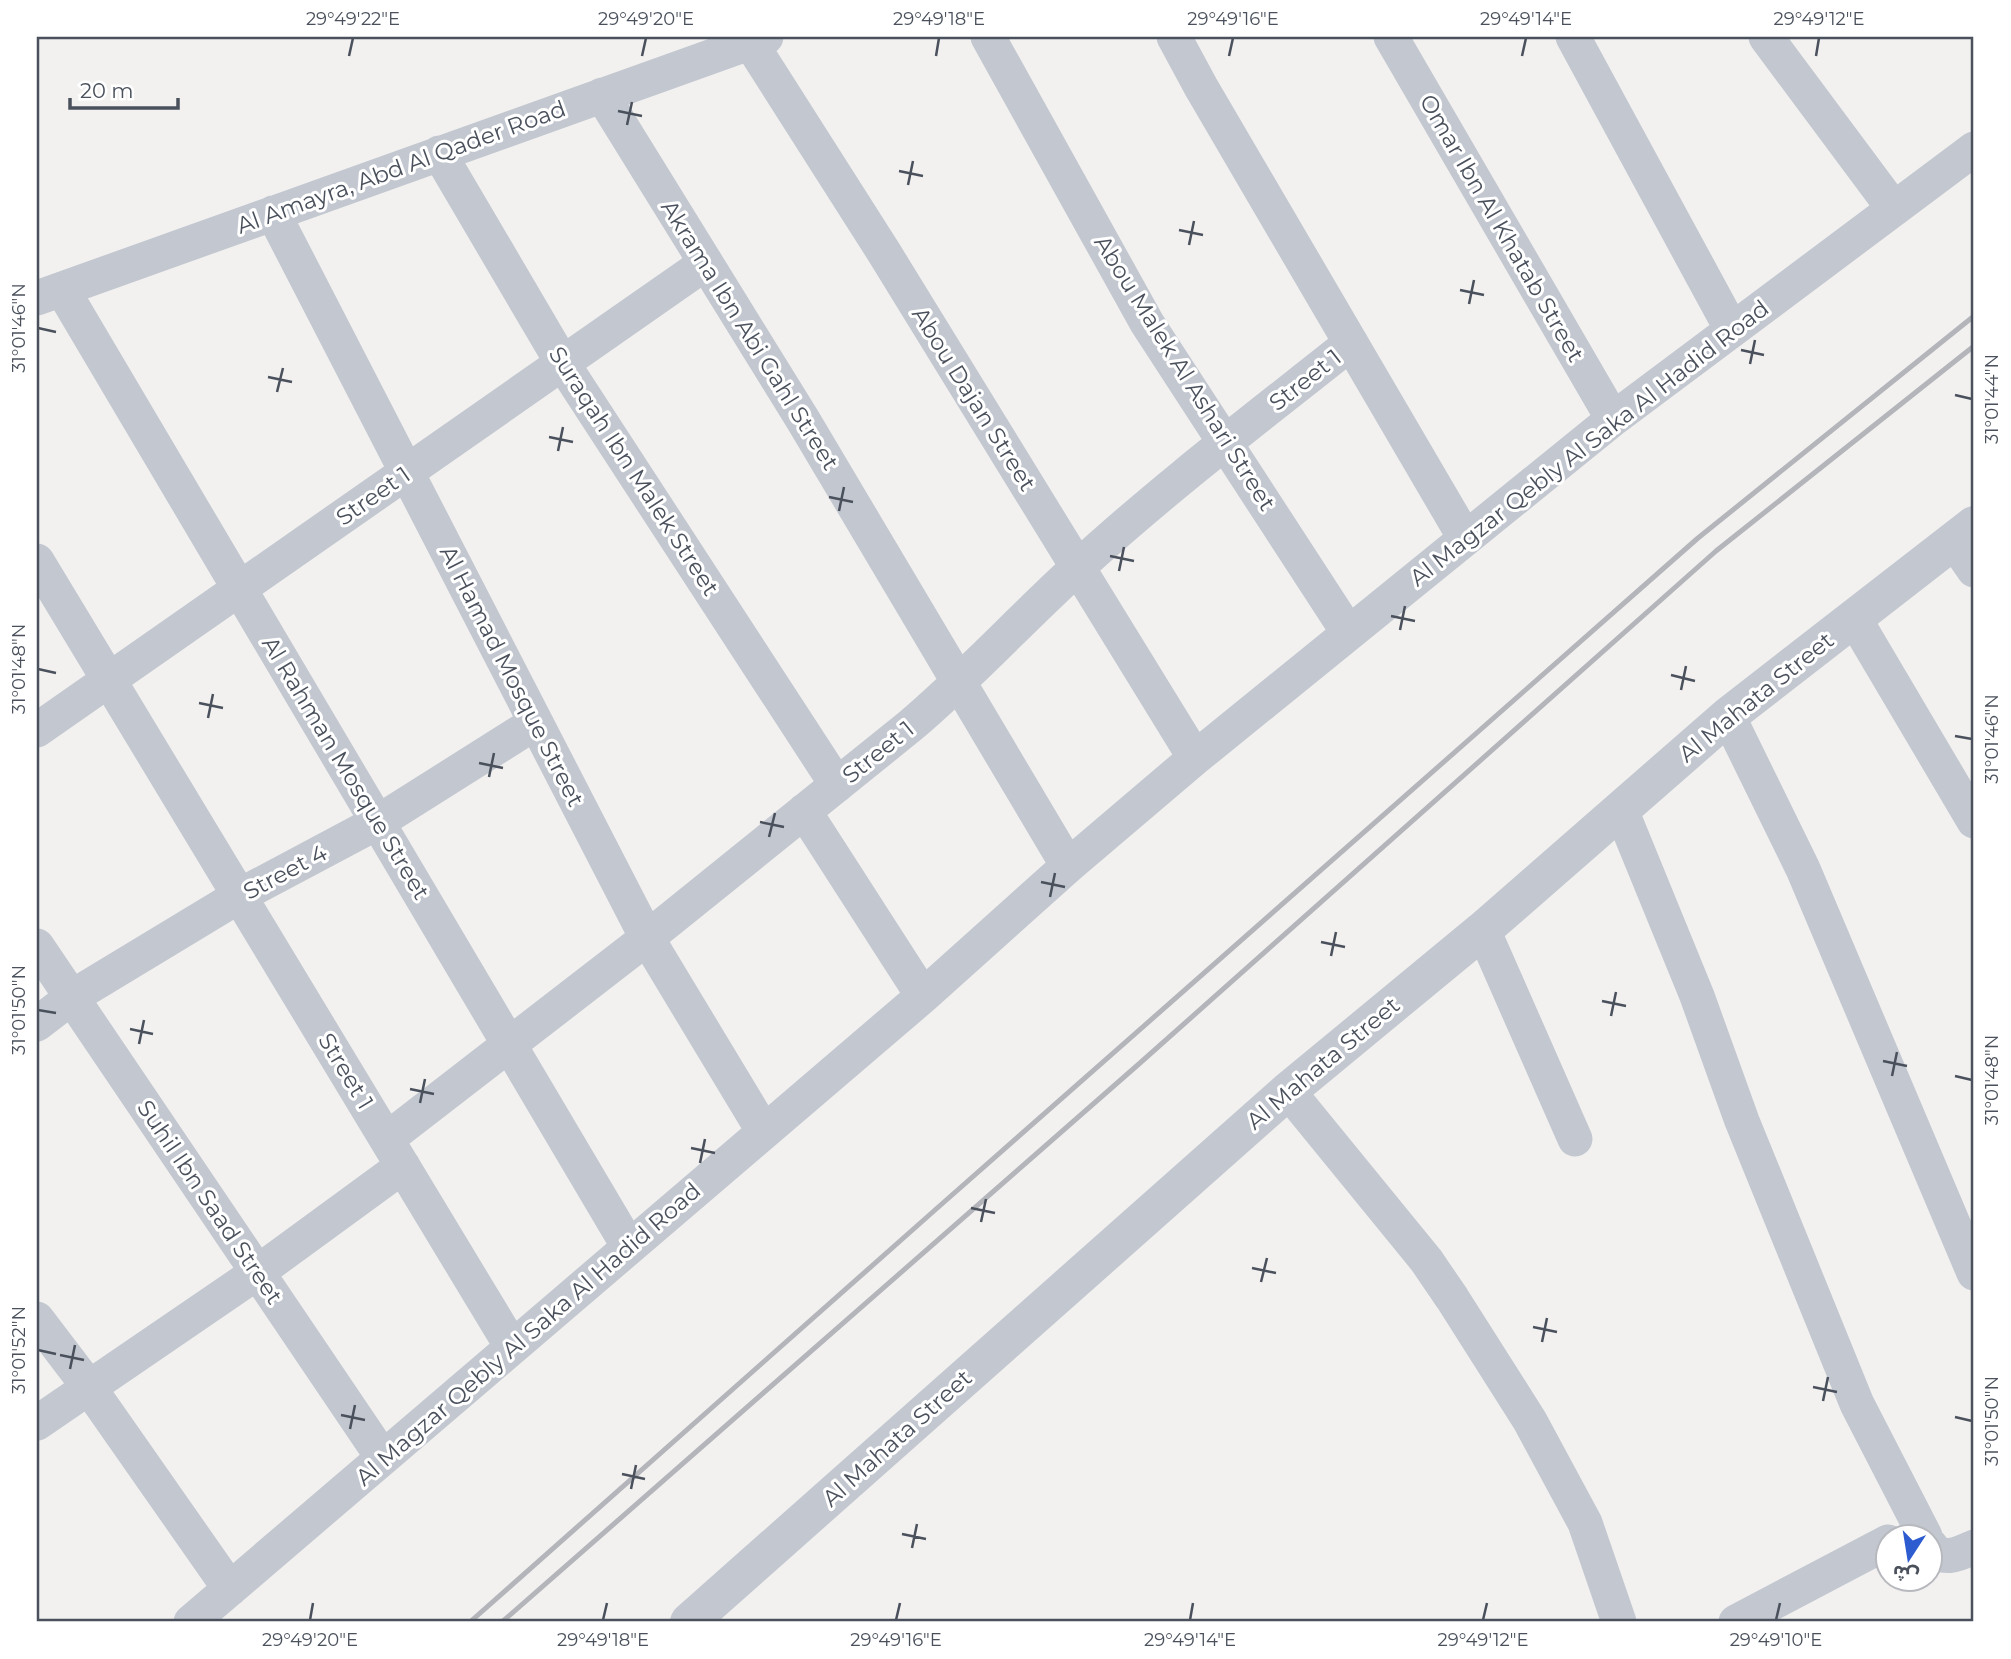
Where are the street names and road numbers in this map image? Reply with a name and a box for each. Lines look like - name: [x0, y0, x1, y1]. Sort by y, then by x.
- street label: Omar Ibn Al Khatab Street: [1414, 89, 1590, 367]
- street label: Al Amayra, Abd Al Qader Road: [233, 94, 569, 240]
- street label: Akrama Ibn Abi Gahl Street: [655, 195, 845, 475]
- street label: Abou Malek Al Ashari Street: [1088, 230, 1282, 516]
- street label: Al Magzar Qebly Al Saka Al Hadid Road: [1404, 294, 1774, 592]
- street label: Abou Dajan Street: [906, 302, 1042, 496]
- street label: Suraqah Ibn Malek Street: [543, 341, 725, 601]
- street label: Street 1: [1263, 343, 1347, 417]
- street label: Street 1: [331, 460, 415, 532]
- street label: Al Hamad Mosque Street: [434, 541, 590, 811]
- street label: Al Mahata Street: [1673, 626, 1839, 768]
- street label: Al Rahman Mosque Street: [256, 631, 436, 905]
- street label: Street 1: [837, 715, 919, 789]
- street label: Street 4: [238, 838, 332, 906]
- street label: Al Mahata Street: [1241, 991, 1405, 1135]
- street label: Street 1: [312, 1028, 380, 1114]
- street label: Suhil Ibn Saad Street: [131, 1095, 289, 1309]
- street label: Al Magzar Qebly Al Saka Al Hadid Road: [350, 1176, 706, 1492]
- street label: Al Mahata Street: [817, 1364, 977, 1512]

